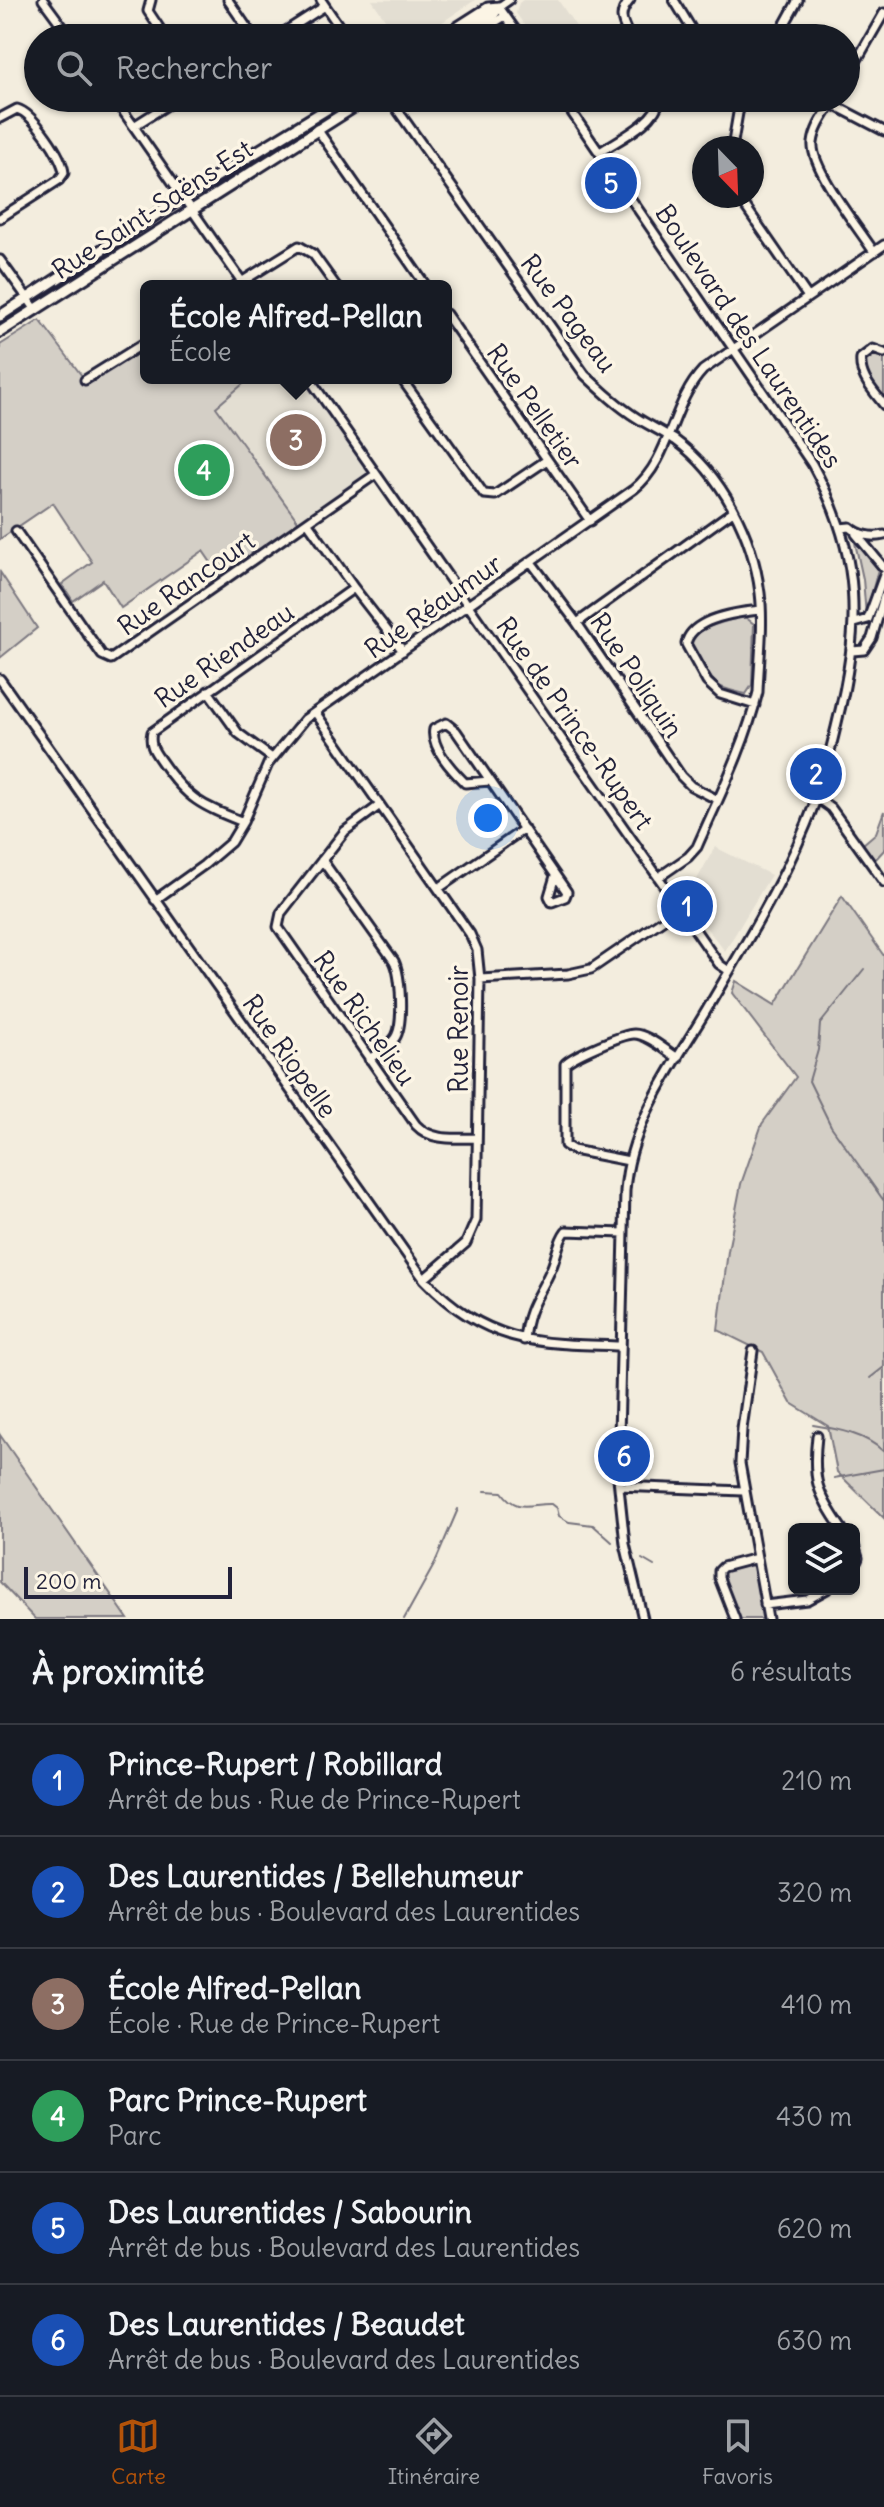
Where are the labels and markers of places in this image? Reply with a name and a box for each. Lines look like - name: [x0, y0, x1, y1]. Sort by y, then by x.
- pin: 5: [585, 153, 637, 213]
- pin: 3: [270, 410, 322, 470]
- pin: 4: [178, 440, 230, 500]
- pin: 2: [790, 744, 842, 804]
- pin: 1: [661, 876, 713, 936]
- pin: 6: [598, 1426, 650, 1486]

